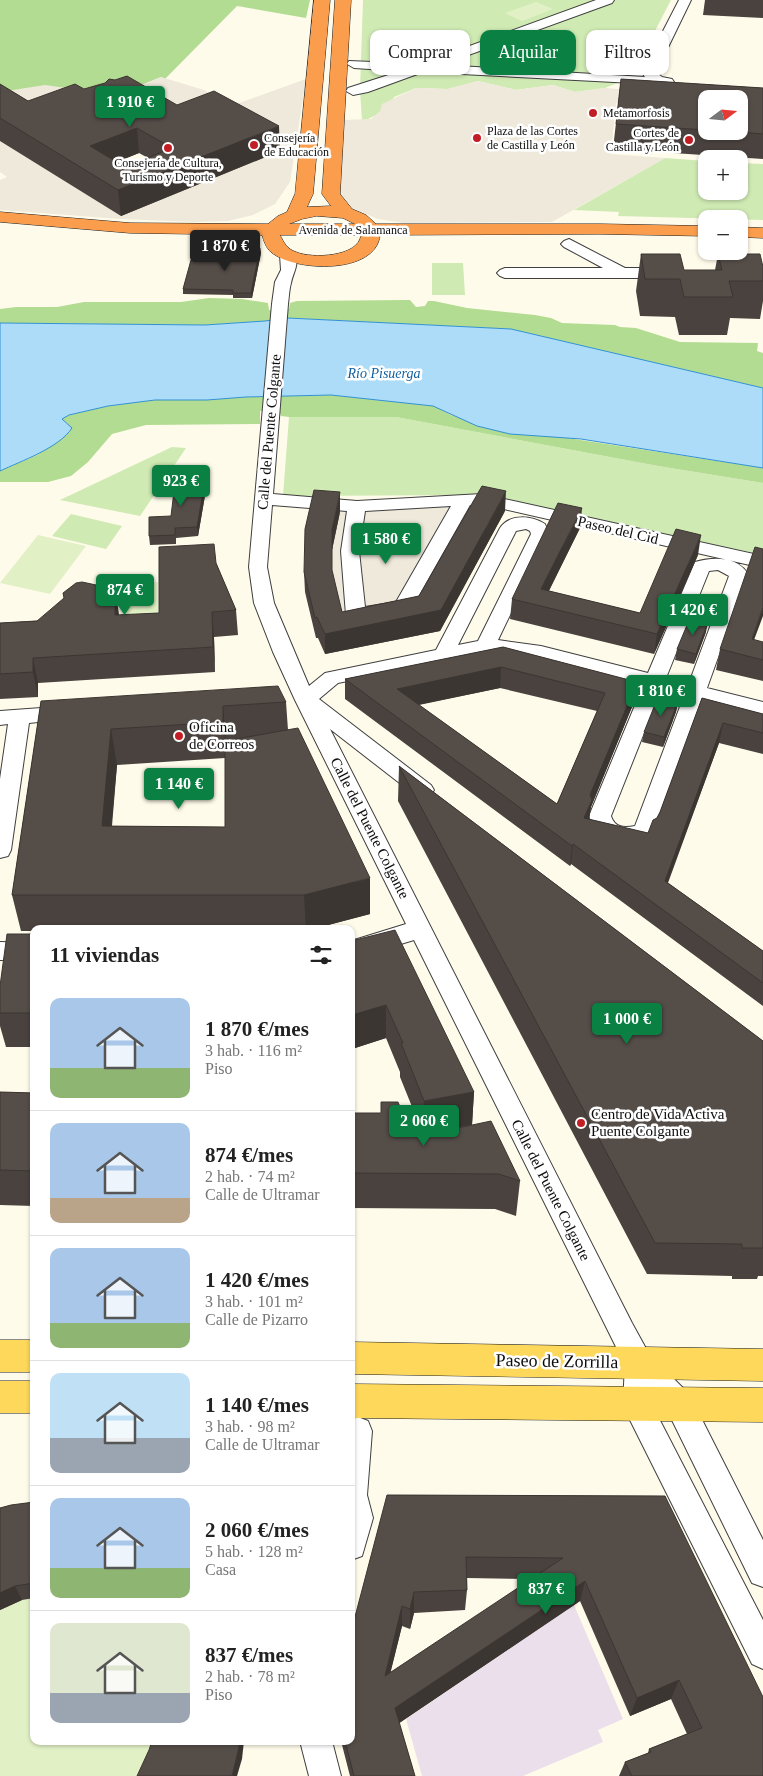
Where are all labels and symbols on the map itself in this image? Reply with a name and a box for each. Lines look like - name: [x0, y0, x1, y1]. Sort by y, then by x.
- pin: 1 910 €: [84, 86, 176, 128]
- north arrow: [698, 90, 748, 140]
- place label: Metamorfosis: [603, 106, 670, 120]
- marker: Metamorfosis: [587, 107, 599, 119]
- place label: Plaza de las Cortes de Castilla y León: [487, 124, 578, 152]
- place label: Cortes de Castilla y León: [606, 126, 679, 154]
- place label: Consejería de Educación: [264, 131, 329, 159]
- marker: Plaza de las Cortes de Castilla y León: [471, 132, 483, 144]
- marker: Cortes de Castilla y León: [683, 134, 695, 146]
- marker: Consejería de Educación: [248, 139, 260, 151]
- marker: Consejería de Cultura, Turismo y Deporte: [162, 142, 174, 154]
- place label: Consejería de Cultura, Turismo y Deporte: [114, 156, 222, 184]
- street label: Avenida de Salamanca: [298, 223, 408, 237]
- pin: 1 870 €: [179, 230, 271, 272]
- street label: Calle del Puente Colgante: [254, 353, 284, 511]
- water label: Río Pisuerga: [347, 366, 420, 381]
- pin: 923 €: [146, 464, 216, 507]
- street label: Paseo del Cid: [576, 513, 660, 547]
- pin: 1 580 €: [340, 522, 432, 565]
- pin: 874 €: [90, 574, 160, 616]
- pin: 1 420 €: [647, 594, 739, 636]
- pin: 1 810 €: [615, 674, 707, 717]
- place label: Oficina de Correos: [189, 719, 255, 752]
- marker: Oficina de Correos: [173, 730, 185, 742]
- street label: Calle del Puente Colgante: [327, 755, 413, 902]
- pin: 1 140 €: [133, 768, 225, 810]
- pin: 1 000 €: [581, 1002, 673, 1045]
- pin: 2 060 €: [378, 1104, 470, 1147]
- place label: Centro de Vida Activa Puente Colgante: [591, 1106, 725, 1139]
- street label: Calle del Puente Colgante: [508, 1117, 594, 1264]
- marker: Centro de Vida Activa Puente Colgante: [575, 1117, 587, 1129]
- street label: Paseo de Zorrilla: [495, 1350, 619, 1372]
- pin: 837 €: [511, 1572, 581, 1615]

